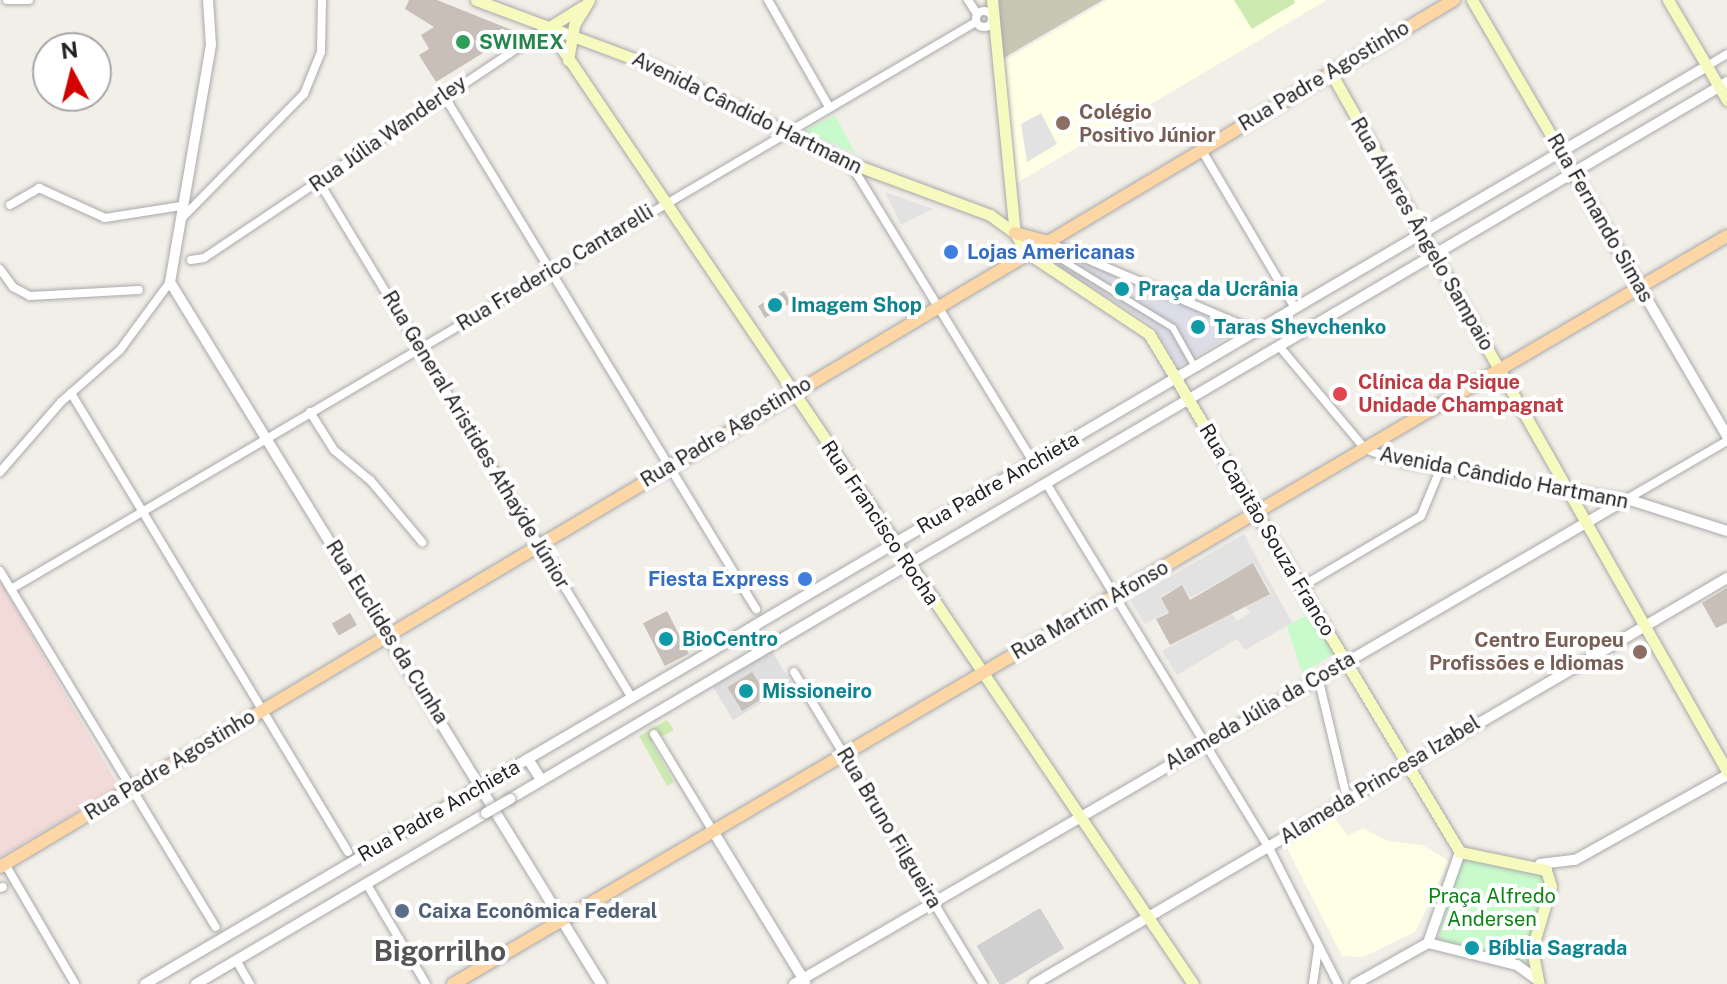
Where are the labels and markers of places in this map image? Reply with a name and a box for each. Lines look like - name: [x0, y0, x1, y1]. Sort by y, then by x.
- place label: SWIMEX: [479, 30, 564, 54]
- marker: SWIMEX: [454, 33, 472, 51]
- place label: Colégio Positivo Júnior: [1079, 100, 1216, 147]
- marker: Colégio Positivo Júnior: [1054, 114, 1072, 132]
- place label: Lojas Americanas: [967, 240, 1135, 264]
- marker: Lojas Americanas: [942, 243, 960, 261]
- place label: Praça da Ucrânia: [1138, 277, 1298, 301]
- marker: Praça da Ucrânia: [1113, 280, 1131, 298]
- place label: Imagem Shop: [791, 293, 922, 317]
- marker: Imagem Shop: [766, 296, 784, 314]
- place label: Taras Shevchenko: [1214, 315, 1386, 339]
- marker: Taras Shevchenko: [1189, 318, 1207, 336]
- place label: Clínica da Psique Unidade Champagnat: [1358, 370, 1564, 417]
- marker: Clínica da Psique Unidade Champagnat: [1329, 383, 1351, 405]
- place label: Fiesta Express: [648, 567, 789, 591]
- marker: Fiesta Express: [796, 570, 814, 588]
- place label: BioCentro: [682, 627, 778, 651]
- place label: Centro Europeu Profissões e Idiomas: [1429, 628, 1624, 675]
- marker: BioCentro: [657, 630, 675, 648]
- marker: Centro Europeu Profissões e Idiomas: [1631, 643, 1649, 661]
- place label: Missioneiro: [762, 679, 872, 703]
- marker: Missioneiro: [737, 682, 755, 700]
- place label: Caixa Econômica Federal: [418, 899, 657, 923]
- marker: Caixa Econômica Federal: [393, 902, 411, 920]
- place label: Bíblia Sagrada: [1488, 936, 1627, 960]
- marker: Bíblia Sagrada: [1463, 939, 1481, 957]

